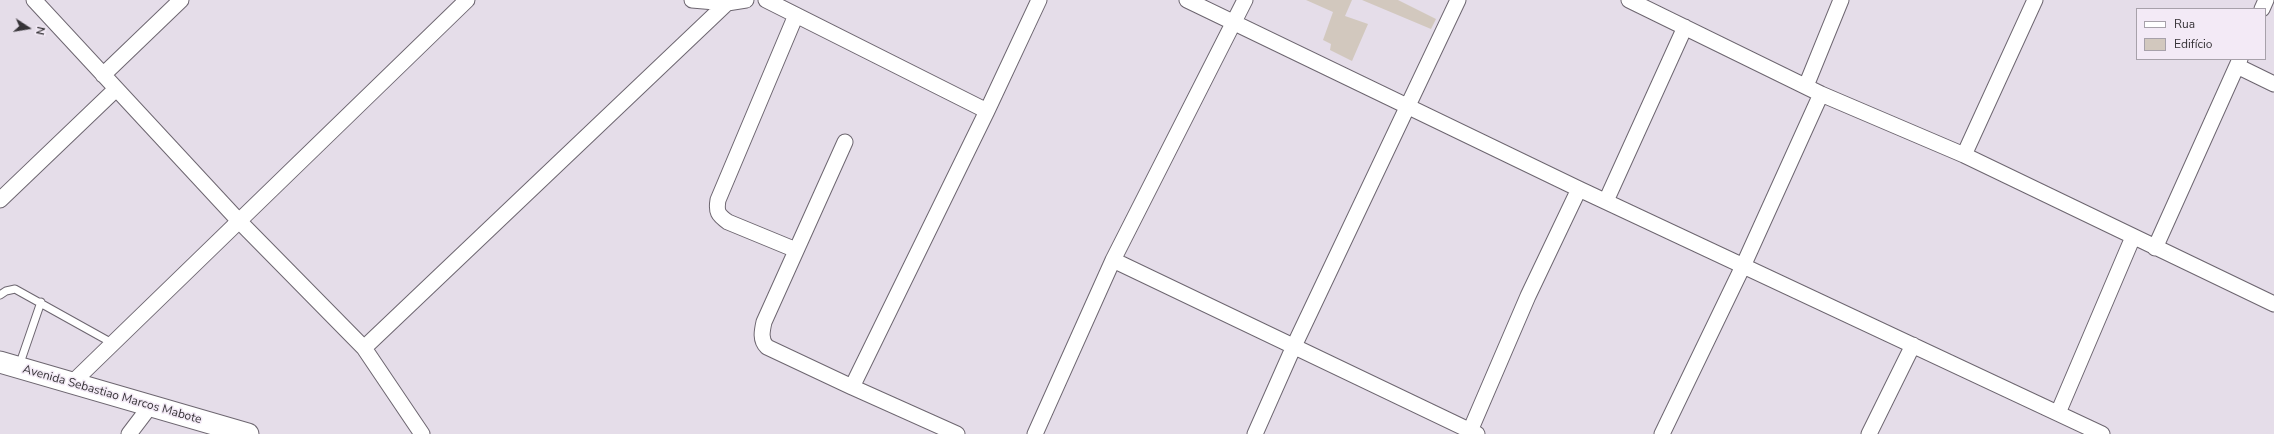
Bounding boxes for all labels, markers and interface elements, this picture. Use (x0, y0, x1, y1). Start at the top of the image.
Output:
north arrow (8, 8, 48, 48)
legend (2136, 8, 2266, 60)
text: Rua (2174, 16, 2195, 32)
text: N (32, 25, 48, 36)
text: Edifício (2174, 36, 2213, 52)
street label: Avenida Sebastiao Marcos Mabote (21, 363, 203, 427)

